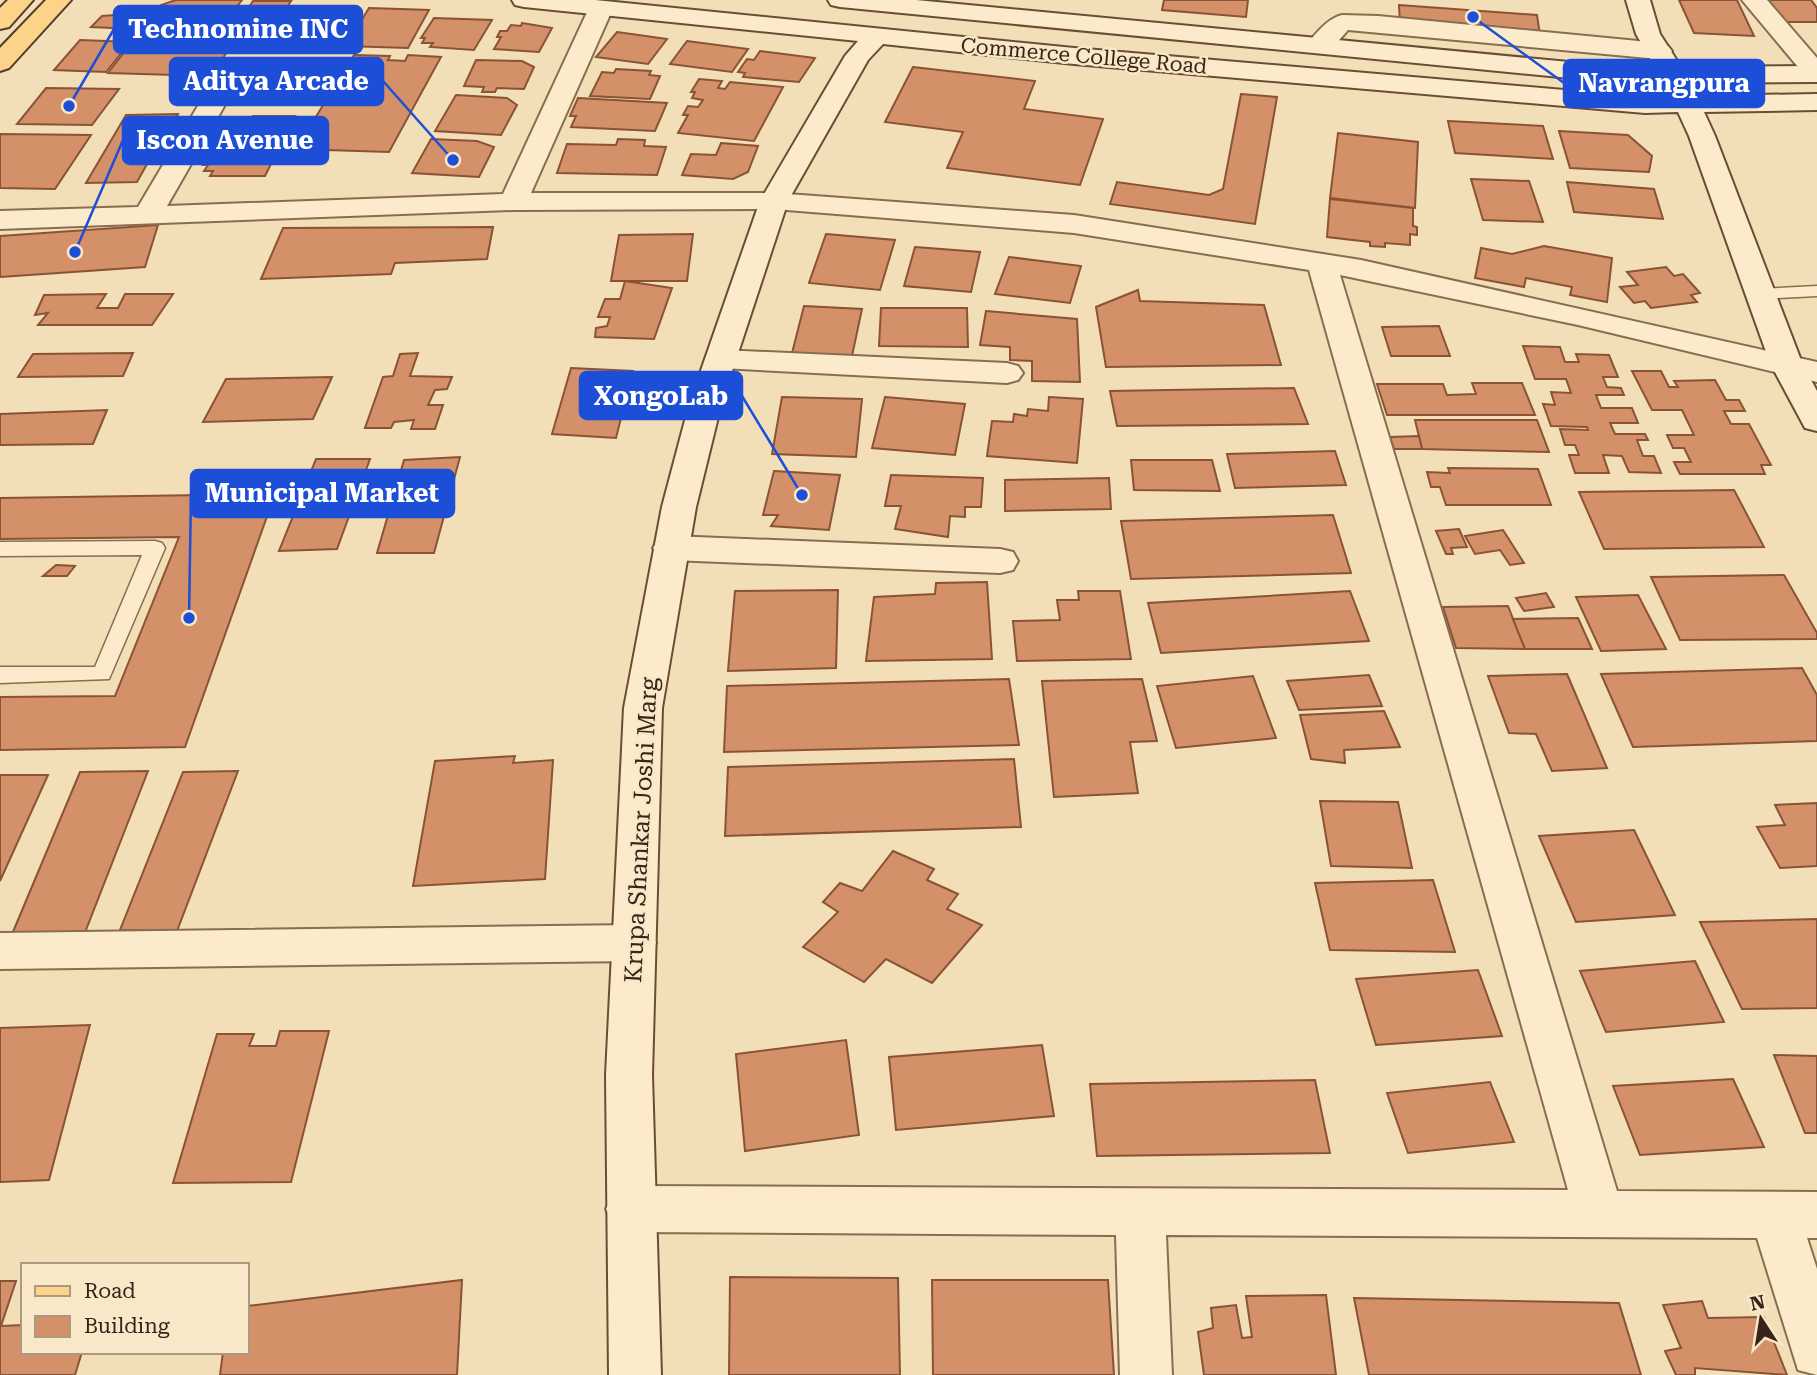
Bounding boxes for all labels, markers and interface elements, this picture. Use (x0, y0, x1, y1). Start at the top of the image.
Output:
callout: Technomine INC (114, 6, 362, 53)
text: Technomine INC (128, 14, 348, 44)
street label: Commerce College Road (960, 33, 1209, 79)
callout: Aditya Arcade (170, 58, 383, 105)
callout: Navrangpura (1564, 60, 1764, 107)
text: Aditya Arcade (183, 66, 369, 96)
text: Navrangpura (1578, 68, 1750, 98)
callout: Iscon Avenue (123, 117, 328, 164)
text: Iscon Avenue (136, 125, 314, 155)
callout: XongoLab (580, 372, 742, 419)
text: XongoLab (594, 381, 728, 411)
callout: Municipal Market (191, 470, 454, 517)
text: Municipal Market (205, 478, 440, 508)
street label: Krupa Shankar Joshi Marg (619, 676, 663, 984)
legend (21, 1263, 248, 1354)
text: Road (84, 1279, 136, 1303)
north arrow (1726, 1284, 1796, 1354)
text: N (1748, 1290, 1767, 1316)
text: Building (84, 1314, 170, 1338)

